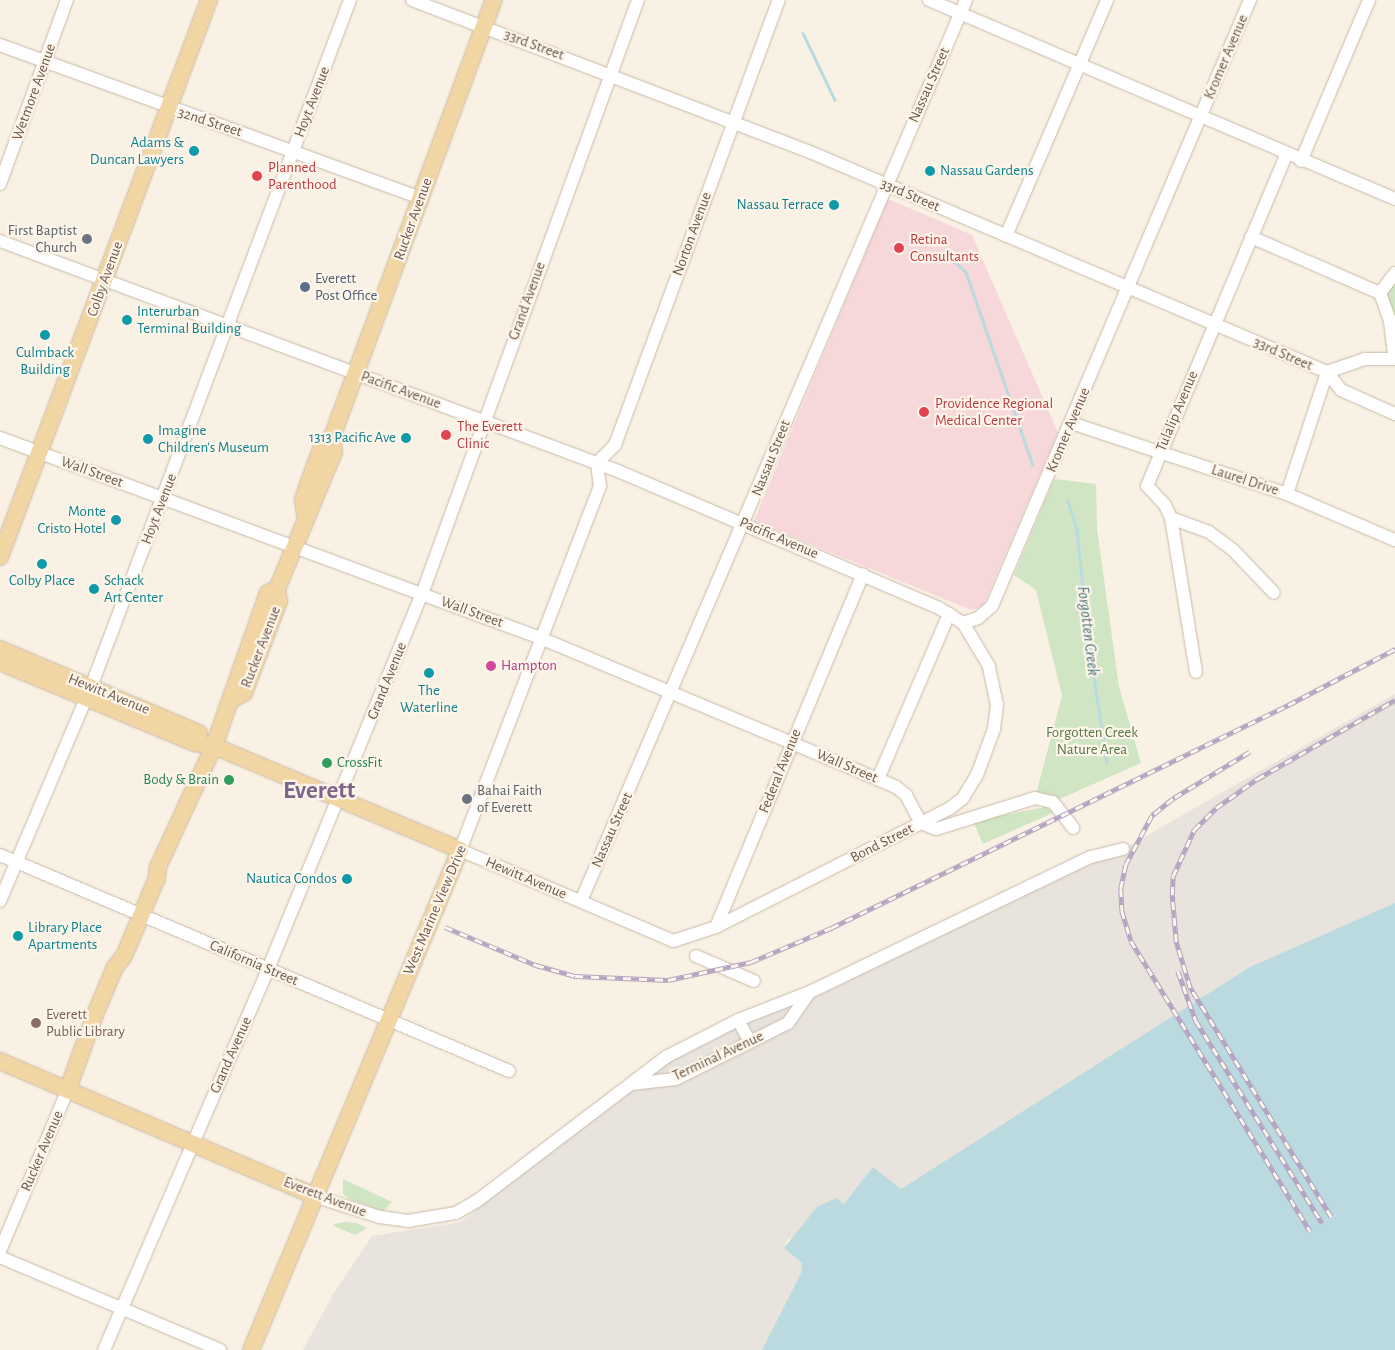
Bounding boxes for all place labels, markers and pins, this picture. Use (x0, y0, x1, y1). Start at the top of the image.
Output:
place label: Adams & Duncan Lawyers (90, 133, 184, 168)
marker: Adams & Duncan Lawyers (188, 145, 200, 157)
place label: Planned Parenthood (268, 158, 337, 193)
place label: Nassau Gardens (940, 162, 1033, 180)
marker: Nassau Gardens (924, 165, 936, 177)
marker: Planned Parenthood (250, 169, 264, 183)
place label: Nassau Terrace (737, 196, 824, 214)
marker: Nassau Terrace (828, 199, 840, 211)
place label: First Baptist Church (8, 221, 77, 256)
place label: Retina Consultants (910, 230, 979, 265)
marker: First Baptist Church (81, 233, 93, 245)
marker: Retina Consultants (892, 241, 906, 255)
place label: Everett Post Office (315, 269, 377, 304)
marker: Everett Post Office (299, 281, 311, 293)
place label: Interurban Terminal Building (137, 302, 241, 337)
marker: Interurban Terminal Building (121, 314, 133, 326)
marker: Culmback Building (39, 329, 51, 341)
place label: Culmback Building (16, 343, 74, 378)
place label: Providence Regional Medical Center (935, 394, 1053, 429)
marker: Providence Regional Medical Center (917, 405, 931, 419)
place label: The Everett Clinic (457, 417, 523, 452)
place label: Imagine Children's Museum (158, 421, 269, 456)
marker: The Everett Clinic (439, 428, 453, 442)
place label: 1313 Pacific Ave (309, 429, 396, 447)
marker: 1313 Pacific Ave (400, 432, 412, 444)
marker: Imagine Children's Museum (142, 433, 154, 445)
place label: Monte Cristo Hotel (38, 502, 106, 537)
marker: Monte Cristo Hotel (110, 514, 122, 526)
marker: Colby Place (36, 558, 48, 570)
place label: Schack Art Center (104, 571, 163, 606)
place label: Colby Place (9, 572, 75, 590)
marker: Schack Art Center (88, 583, 100, 595)
place label: Hampton (501, 657, 557, 675)
marker: Hampton (485, 660, 497, 672)
marker: The Waterline (423, 667, 435, 679)
place label: The Waterline (400, 681, 458, 716)
place label: CrossFit (337, 754, 382, 772)
marker: CrossFit (321, 757, 333, 769)
place label: Body & Brain (143, 771, 219, 789)
marker: Body & Brain (223, 774, 235, 786)
place label: Bahai Faith of Everett (477, 781, 542, 816)
marker: Bahai Faith of Everett (461, 793, 473, 805)
place label: Nautica Condos (246, 870, 337, 888)
marker: Nautica Condos (341, 873, 353, 885)
place label: Library Place Apartments (28, 918, 102, 953)
marker: Library Place Apartments (12, 930, 24, 942)
place label: Everett Public Library (46, 1005, 125, 1040)
marker: Everett Public Library (30, 1017, 42, 1029)

